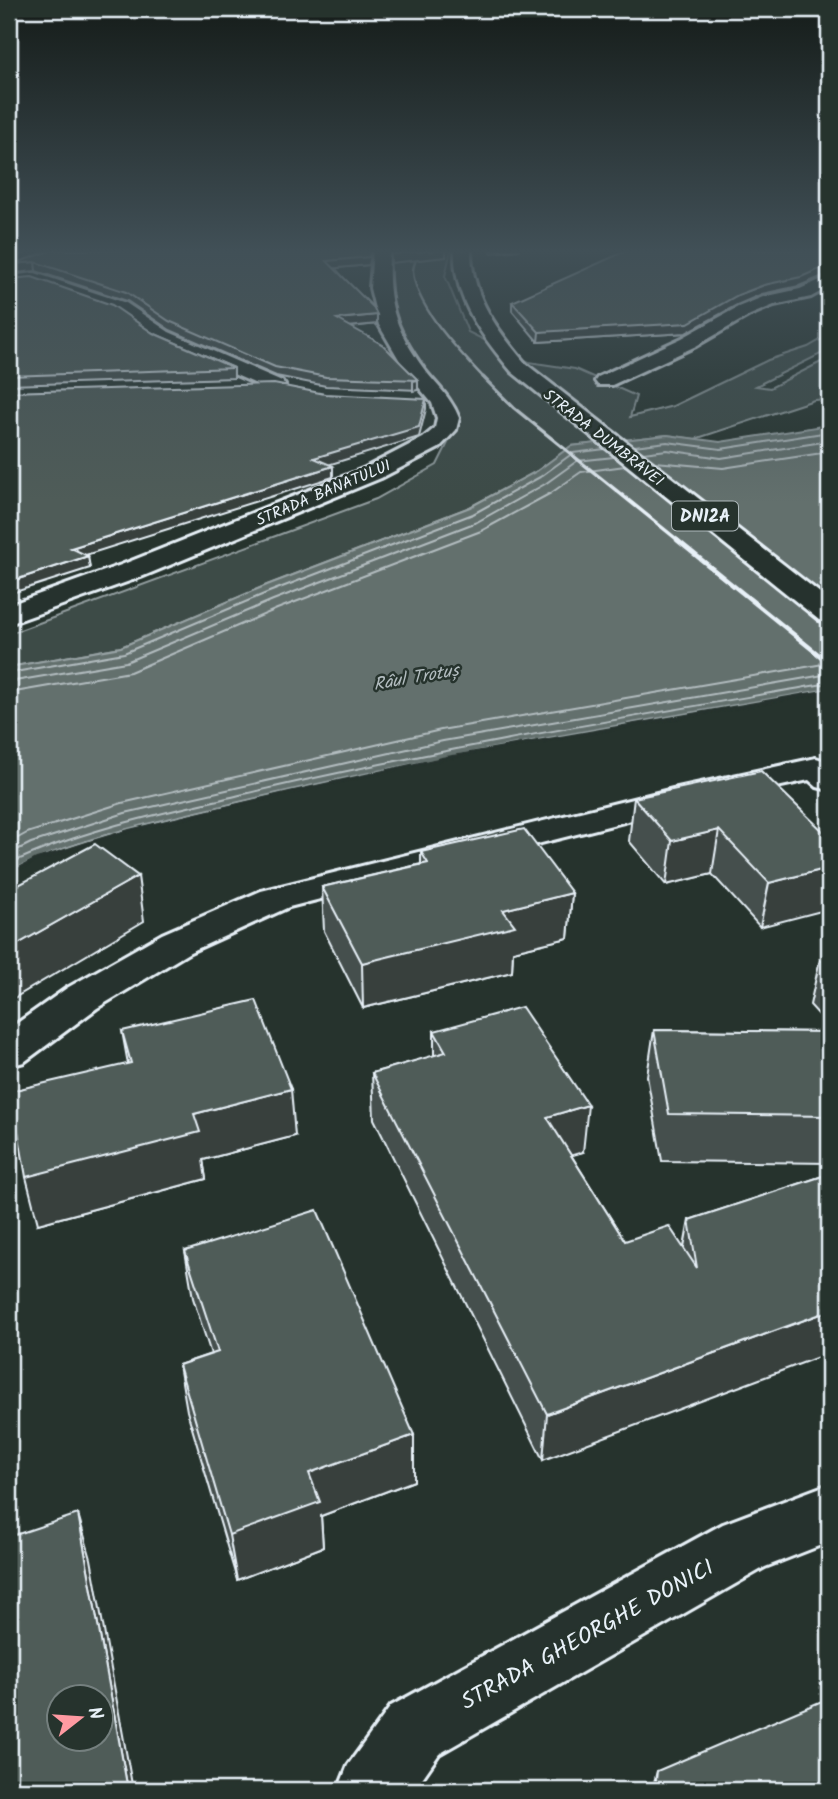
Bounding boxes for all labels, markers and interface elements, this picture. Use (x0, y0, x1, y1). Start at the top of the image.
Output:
street label: STRADA DUMBRAVEI (537, 383, 669, 493)
street label: STRADA BANATULUI (252, 454, 395, 533)
road number: DN12A (672, 502, 738, 530)
water label: Râul Trotuș (371, 656, 464, 700)
street label: STRADA GHEORGHE DONICI (455, 1551, 721, 1721)
north arrow (46, 1684, 116, 1754)
text: N (78, 1703, 110, 1724)

